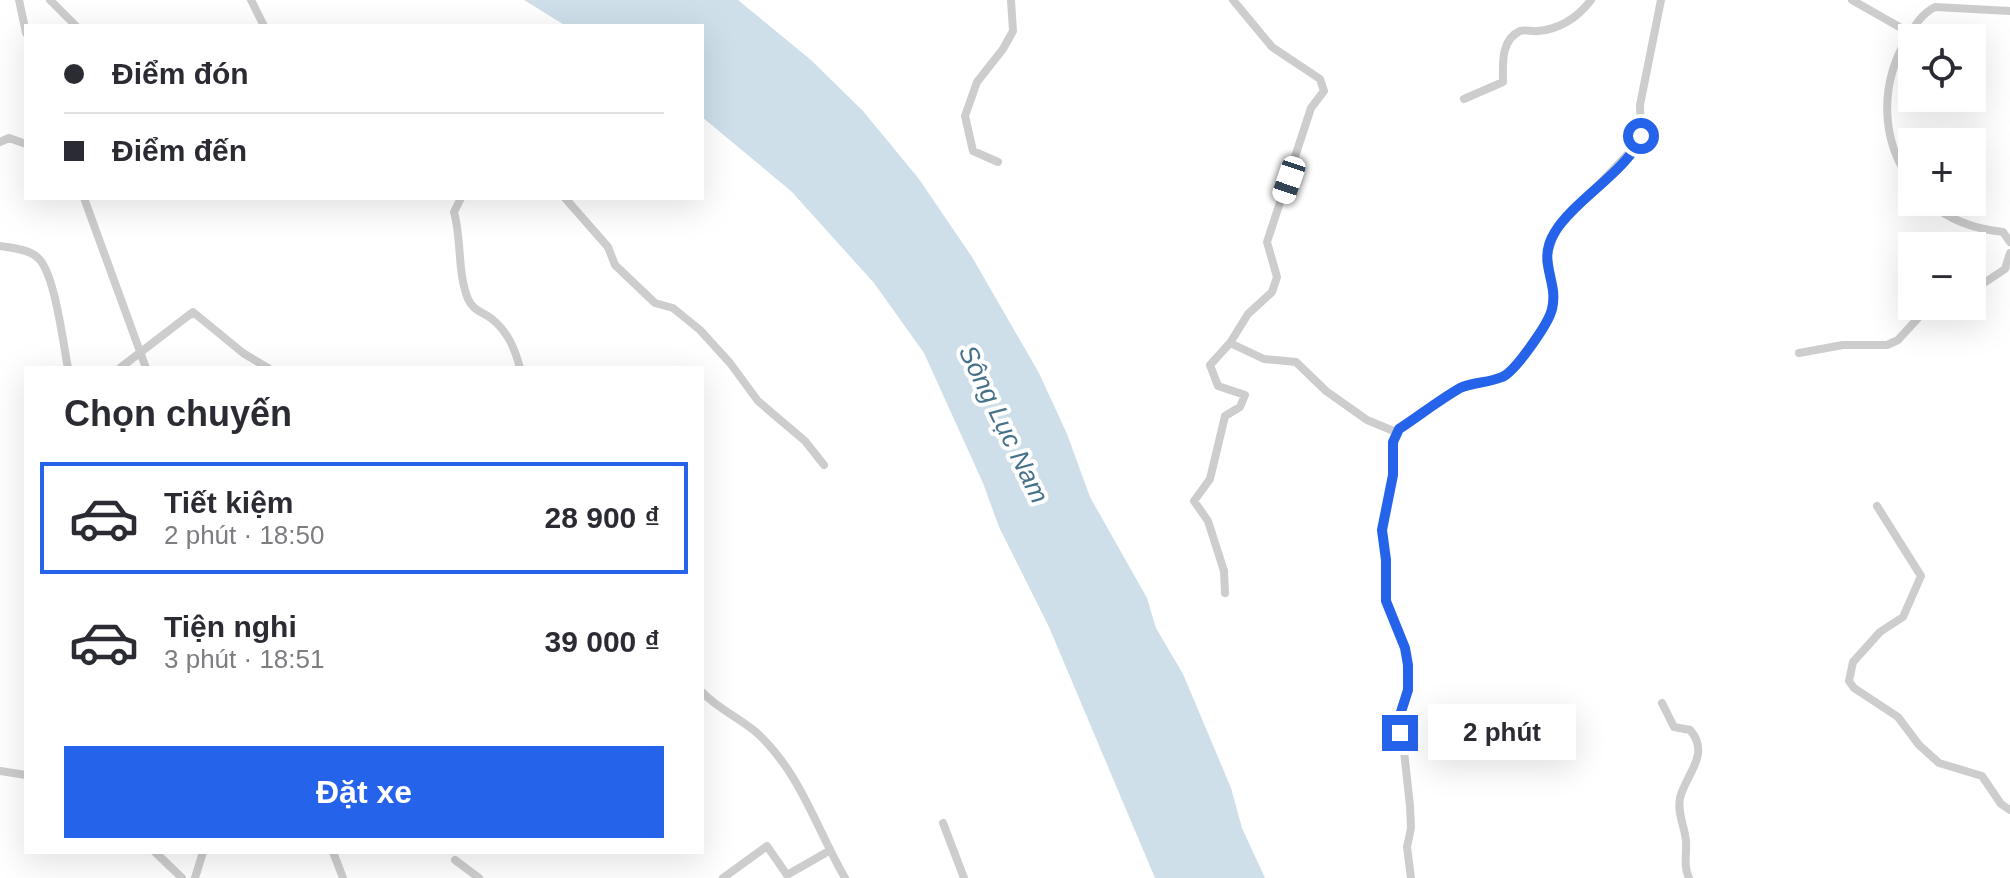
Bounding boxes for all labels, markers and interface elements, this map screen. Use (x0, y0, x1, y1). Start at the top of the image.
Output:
map controls (1898, 24, 1986, 320)
button: locate (1898, 24, 1986, 112)
text: Điểm đón (112, 57, 249, 90)
route start (1623, 118, 1659, 154)
button: + (1898, 128, 1986, 216)
text: Điểm đến (112, 134, 247, 167)
car (1270, 153, 1308, 207)
button: − (1898, 232, 1986, 320)
water label: Sông Lục Nam (953, 340, 1055, 508)
text: Chọn chuyến (64, 393, 292, 434)
icon: car (68, 482, 140, 554)
text: Tiết kiệm (164, 486, 294, 519)
text: 28 900 ₫ (545, 501, 660, 534)
text: 2 phút · 18:50 (164, 520, 324, 550)
icon: car (68, 606, 140, 678)
text: Tiện nghi (164, 610, 297, 643)
text: 39 000 ₫ (545, 625, 660, 658)
text: 3 phút · 18:51 (164, 644, 324, 674)
callout: 2 phút (1428, 705, 1576, 761)
route end (1382, 715, 1418, 751)
text: 2 phút (1463, 717, 1541, 747)
button: Đặt xe (64, 746, 664, 838)

